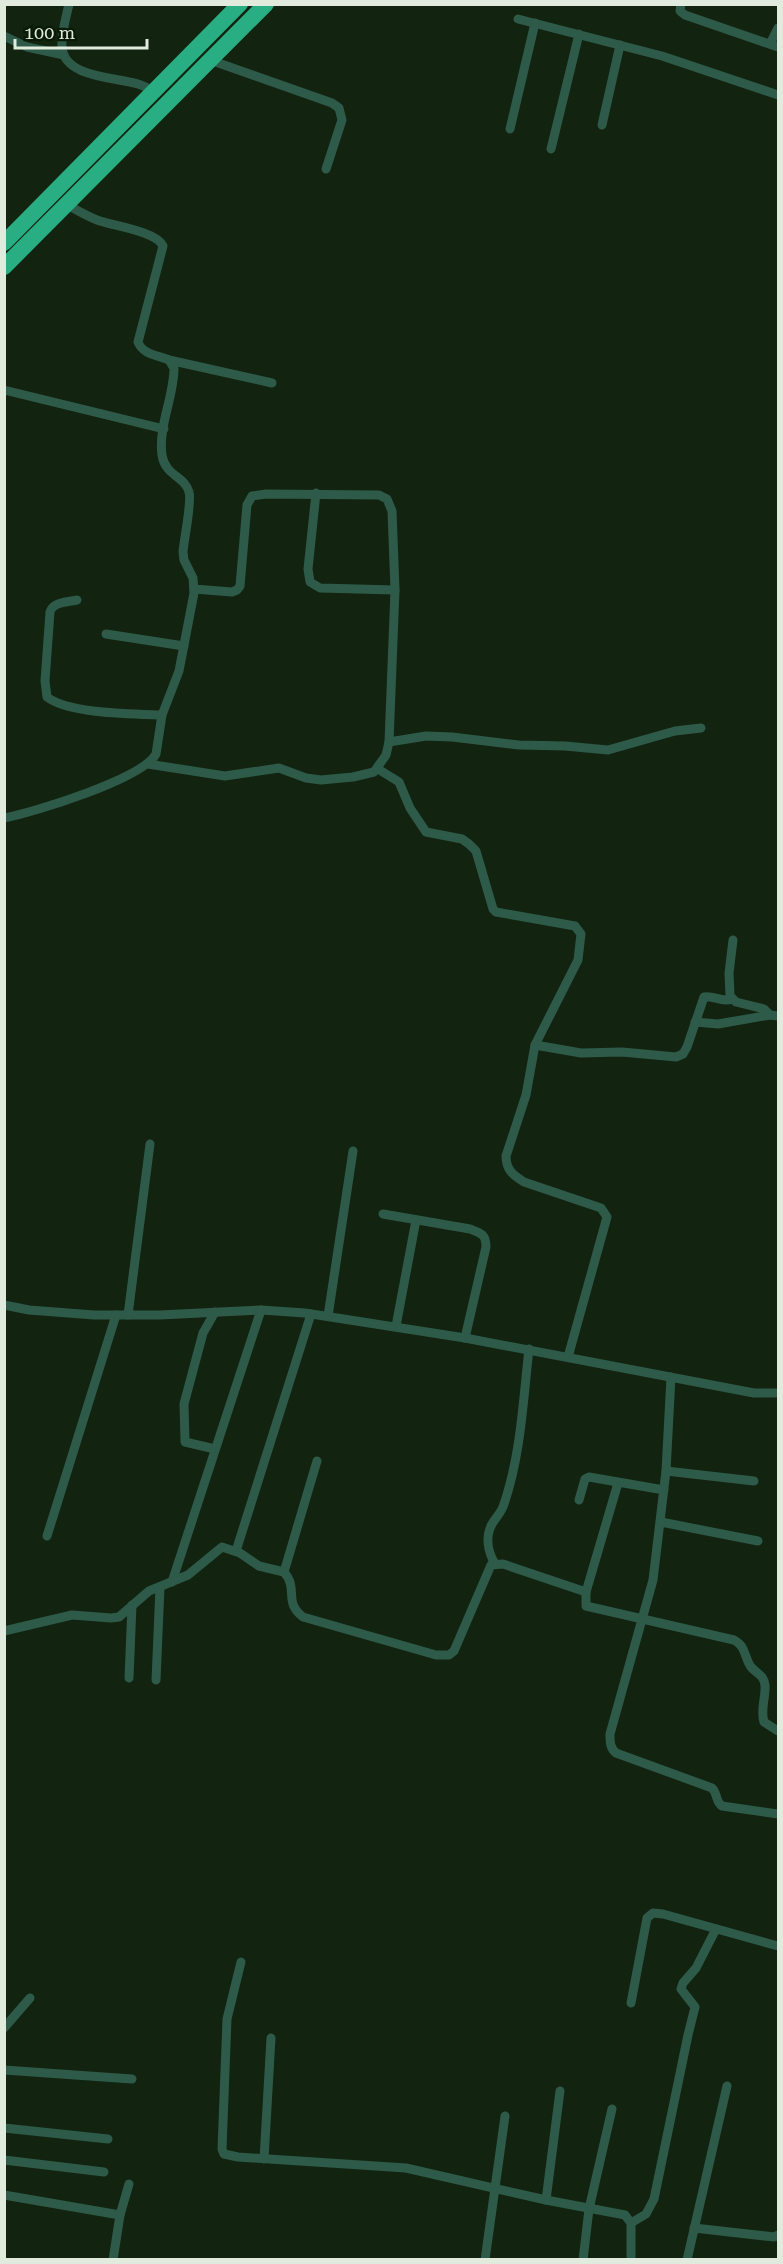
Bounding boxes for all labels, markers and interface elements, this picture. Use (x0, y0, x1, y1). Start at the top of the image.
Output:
scale bar (15, 12, 147, 50)
text: 100 m (24, 22, 75, 43)

